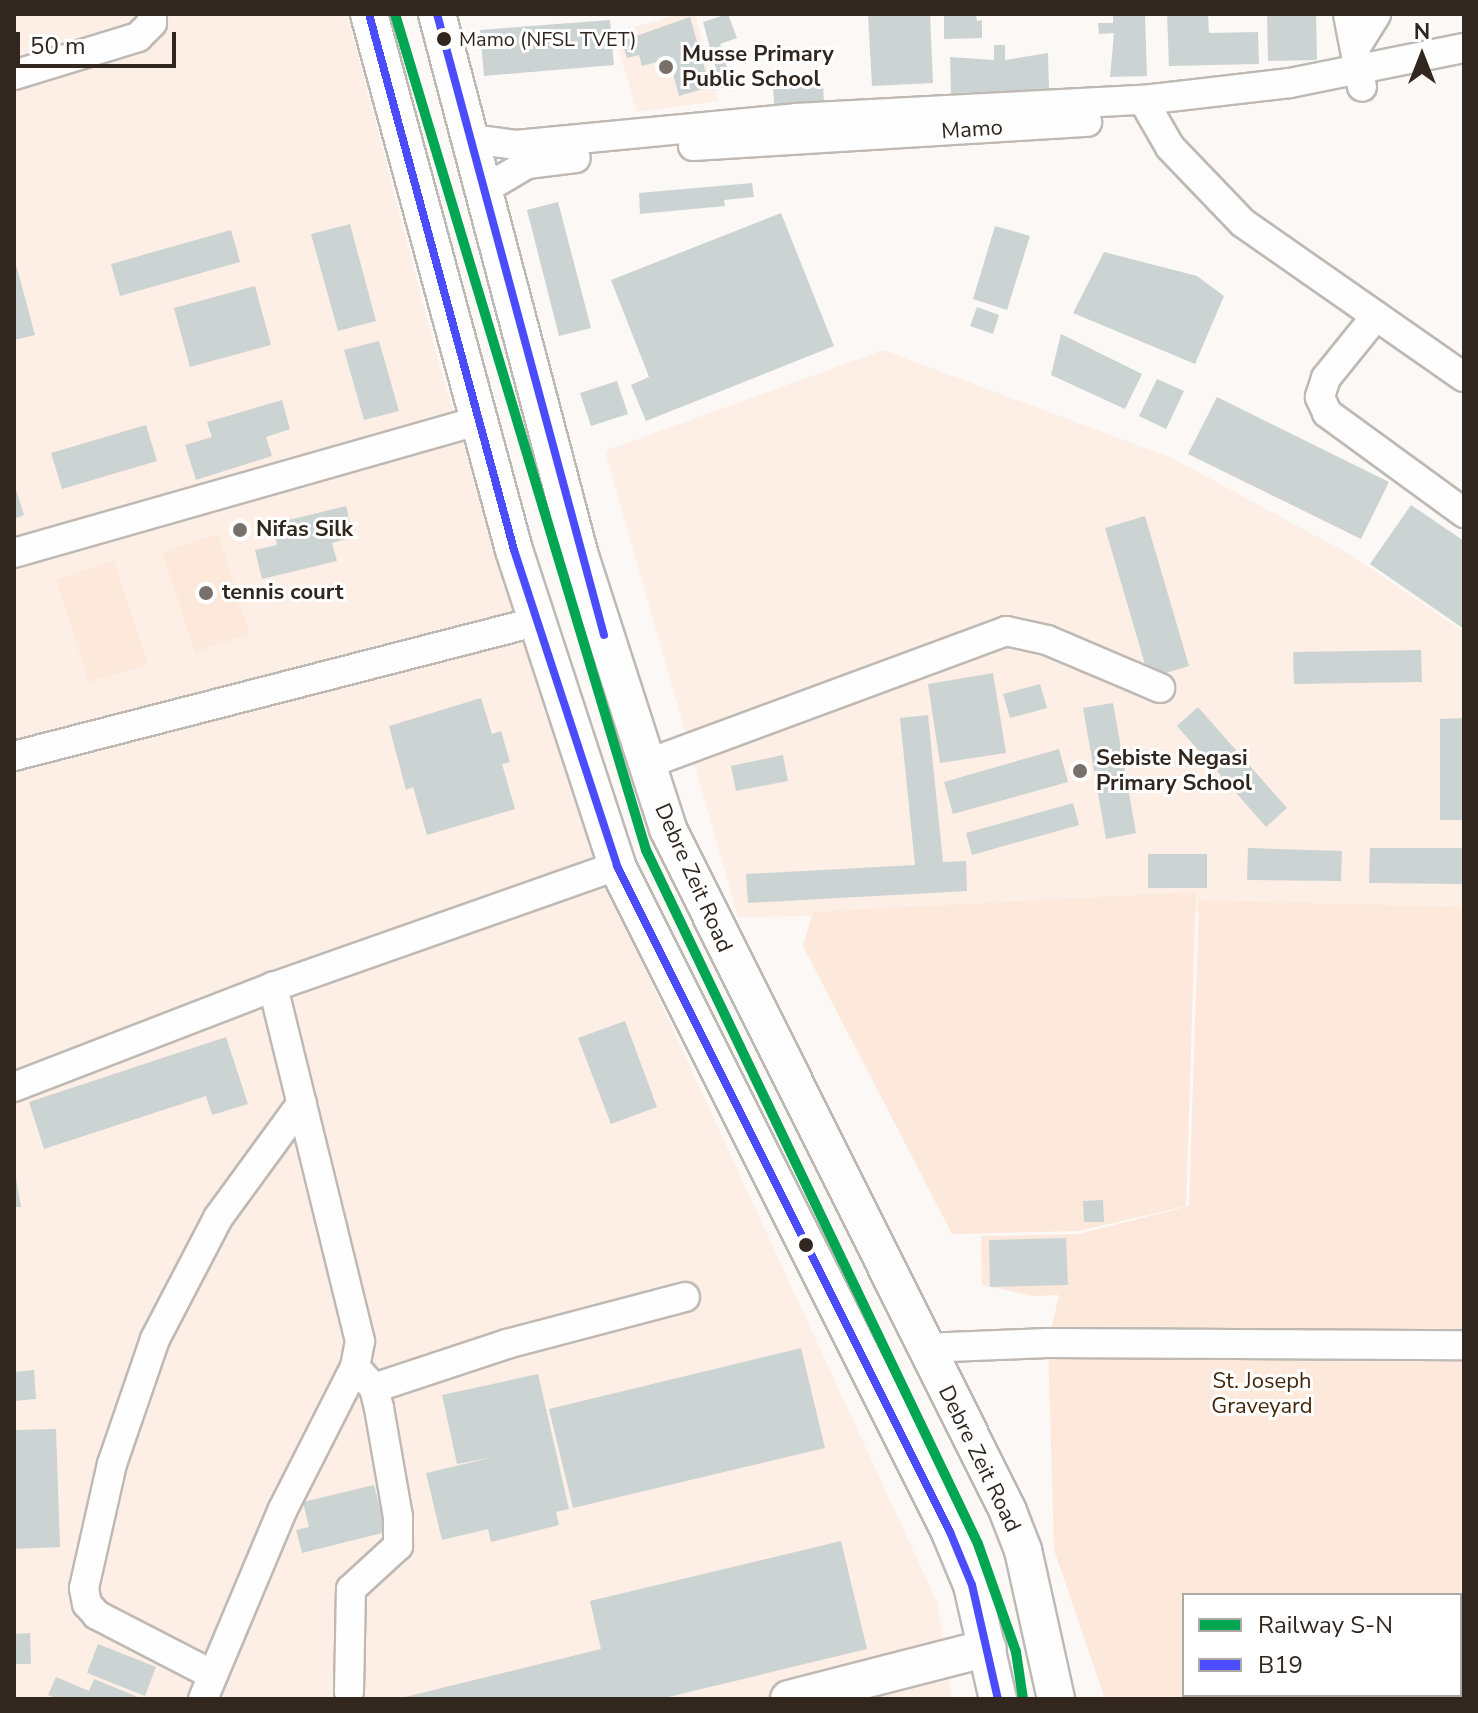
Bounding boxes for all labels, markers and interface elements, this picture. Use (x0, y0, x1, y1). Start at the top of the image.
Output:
scale bar (20, 16, 180, 66)
north arrow (1382, 16, 1462, 96)
text: N (1414, 17, 1430, 47)
place label: Mamo (NFSL TVET) (459, 27, 637, 51)
text: 50 m (30, 30, 86, 62)
marker: Mamo (NFSL TVET) (436, 31, 452, 47)
place label: Musse Primary Public School (682, 41, 834, 92)
marker: Musse Primary Public School (657, 58, 675, 76)
street label: Mamo (940, 115, 1004, 145)
place label: Nifas Silk (256, 517, 353, 543)
marker: Nifas Silk (231, 521, 249, 539)
place label: tennis court (222, 580, 344, 606)
marker: tennis court (197, 584, 215, 602)
place label: Sebiste Negasi Primary School (1096, 745, 1252, 796)
marker: Sebiste Negasi Primary School (1071, 762, 1089, 780)
street label: Debre Zeit Road (648, 800, 738, 956)
unlabelled marker (798, 1237, 814, 1253)
park label: St. Joseph Graveyard (1211, 1368, 1313, 1420)
street label: Debre Zeit Road (932, 1381, 1026, 1537)
legend (1182, 1593, 1462, 1697)
text: Railway S-N (1258, 1609, 1393, 1641)
text: B19 (1258, 1649, 1303, 1681)

